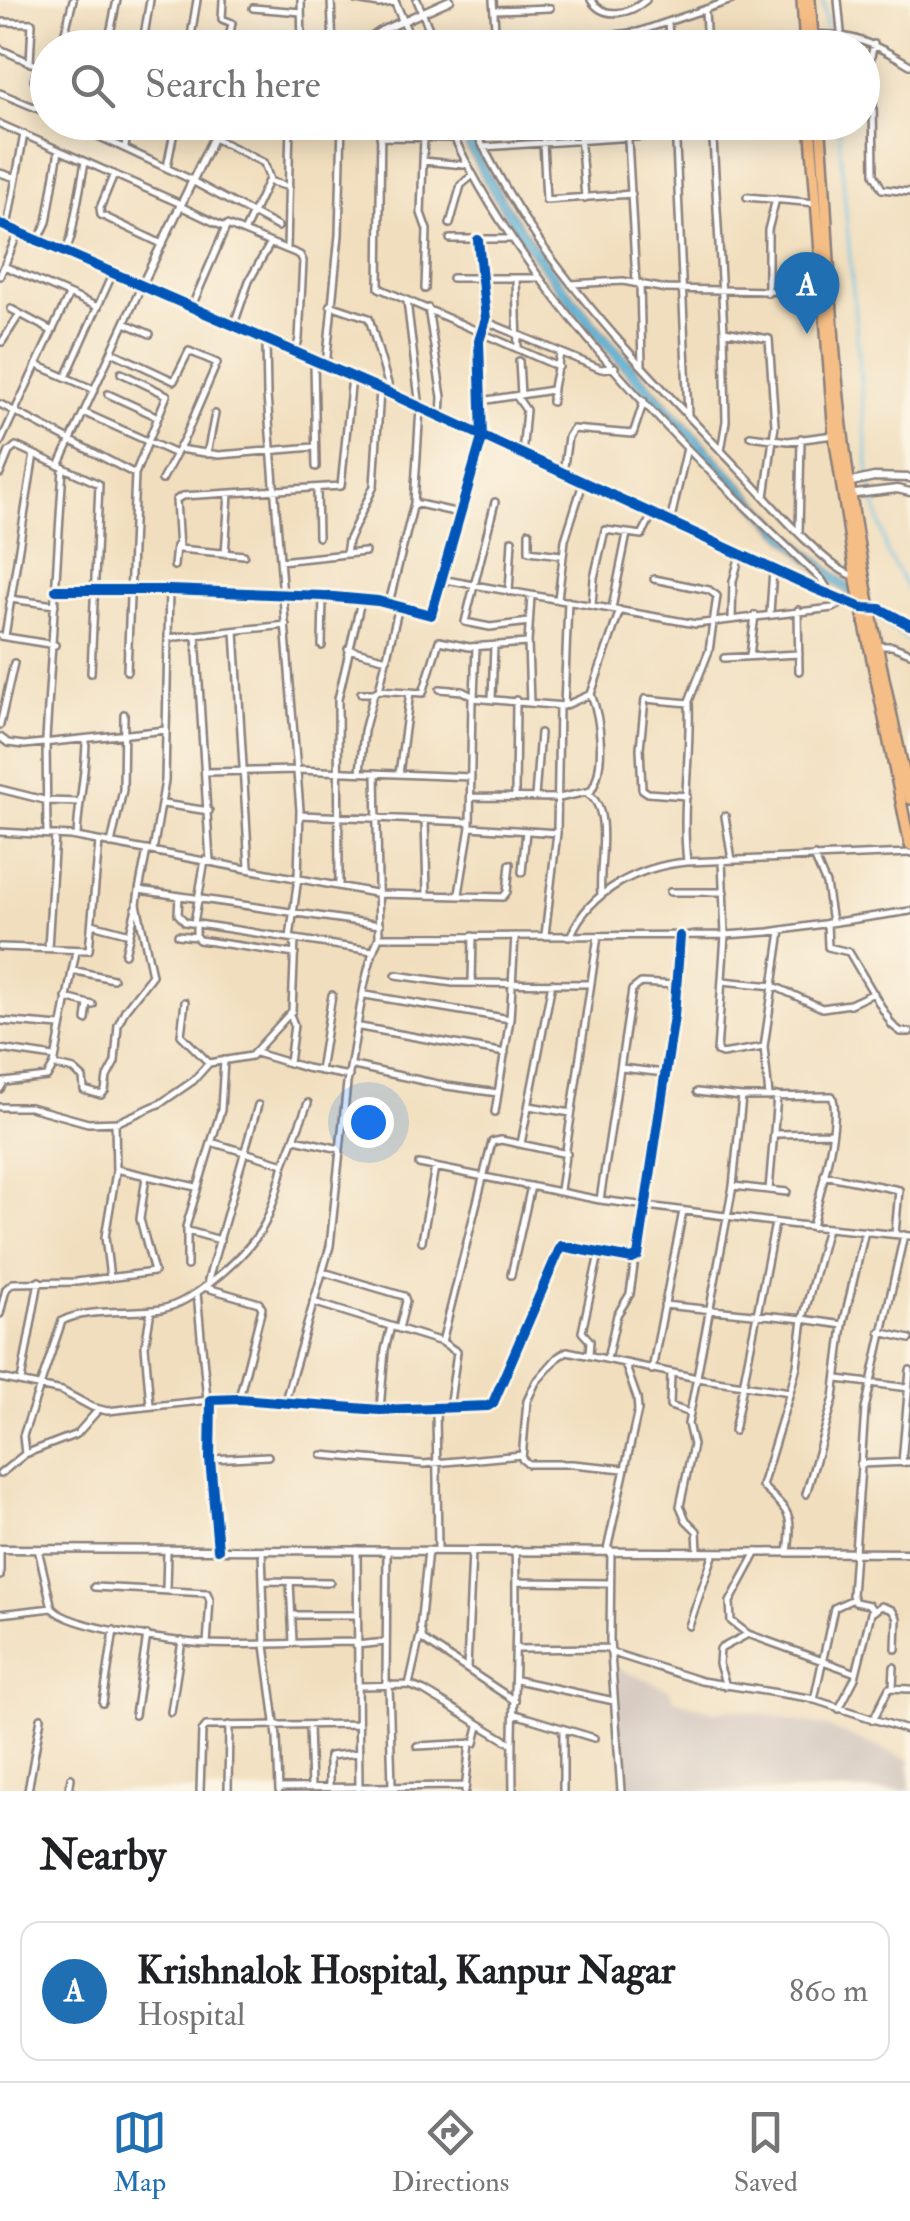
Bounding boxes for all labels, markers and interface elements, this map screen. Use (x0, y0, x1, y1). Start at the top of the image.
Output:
search box (30, 30, 880, 140)
icon: search (65, 58, 120, 113)
text: Search here (145, 61, 321, 109)
pin: A (774, 252, 840, 334)
your location (343, 1097, 394, 1148)
text: Nearby (40, 1830, 166, 1882)
text: Krishnalok Hospital, Kanpur Nagar (137, 1947, 675, 1995)
text: A (64, 1971, 85, 2011)
text: 860 m (789, 1971, 868, 2011)
text: Hospital (137, 1995, 245, 2035)
tab: Map (112, 2105, 167, 2200)
tab: Directions (392, 2105, 509, 2200)
tab: Saved (734, 2105, 798, 2200)

